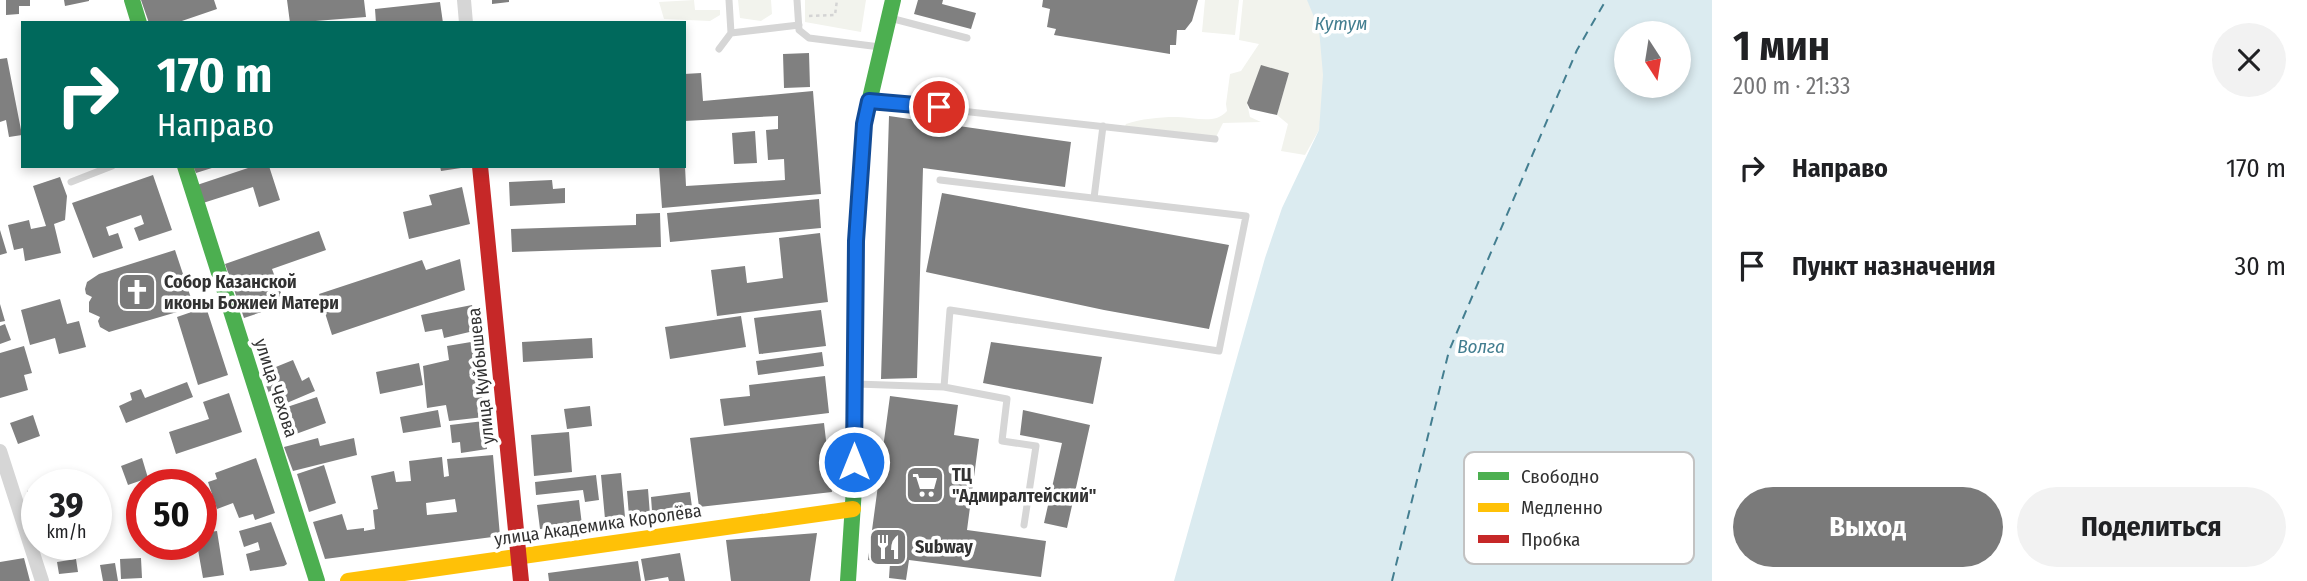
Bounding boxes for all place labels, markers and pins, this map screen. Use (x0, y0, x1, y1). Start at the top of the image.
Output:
pin (909, 77, 969, 137)
church icon: Собор Казанской иконы Божией Матери (116, 271, 158, 313)
place label: Собор Казанской иконы Божией Матери (164, 271, 339, 314)
supermarket icon: ТЦ "Адмиралтейский" (904, 464, 946, 506)
place label: ТЦ "Адмиралтейский" (952, 464, 1097, 507)
restaurant icon: Subway (867, 526, 909, 568)
place label: Subway (915, 536, 973, 558)

